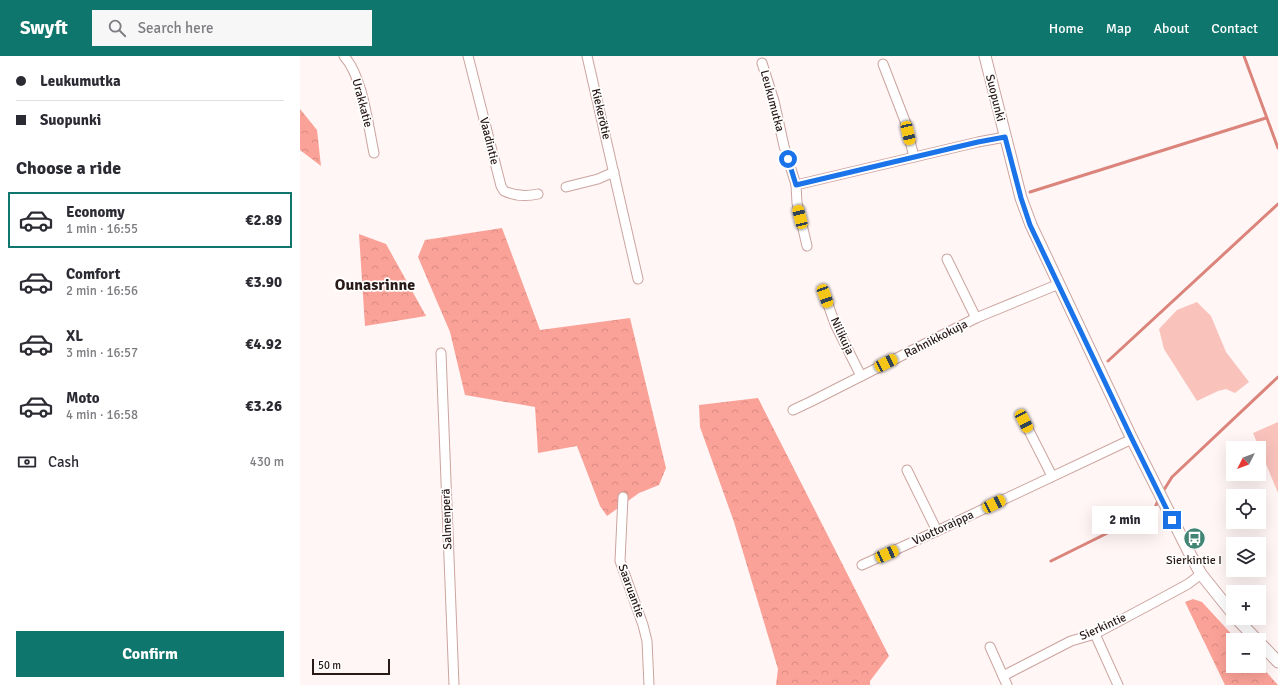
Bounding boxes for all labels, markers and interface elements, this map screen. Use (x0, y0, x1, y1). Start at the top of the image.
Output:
search box (92, 10, 372, 46)
text: Swyft (20, 16, 68, 40)
icon: search (106, 17, 128, 39)
text: Search here (138, 19, 213, 37)
text: Home (1049, 20, 1084, 37)
text: Map (1106, 20, 1131, 37)
text: About (1153, 20, 1189, 37)
text: Contact (1211, 20, 1258, 37)
street label: Leukumutka (757, 68, 787, 134)
text: Leukumutka (40, 72, 121, 90)
street label: Suopunki (982, 73, 1008, 123)
street label: Urakkatie (348, 77, 376, 129)
street label: Kiekerötie (588, 87, 614, 141)
text: Suopunki (40, 111, 101, 129)
street label: Vaadintie (476, 116, 502, 166)
car (899, 120, 917, 146)
route start (779, 150, 797, 168)
text: Choose a ride (16, 157, 121, 179)
icon: car (18, 202, 54, 238)
text: Economy (66, 203, 125, 221)
car (791, 204, 809, 230)
text: €2.89 (245, 211, 282, 229)
text: 1 min · 16:55 (66, 221, 138, 237)
icon: car (18, 264, 54, 300)
text: Comfort (66, 265, 120, 283)
text: €3.90 (245, 273, 282, 291)
district label: Ounasrinne (335, 275, 415, 295)
text: 2 min · 16:56 (66, 283, 138, 299)
car (815, 283, 835, 309)
street label: Nilikuja (827, 315, 857, 357)
street label: Rahnikkokuja (902, 317, 970, 361)
icon: car (18, 326, 54, 362)
text: XL (66, 327, 83, 345)
text: €4.92 (245, 335, 282, 353)
text: 3 min · 16:57 (66, 345, 138, 361)
car (873, 352, 899, 374)
icon: car (18, 388, 54, 424)
text: Moto (66, 389, 100, 407)
text: €3.26 (245, 397, 282, 415)
text: 4 min · 16:58 (66, 407, 138, 423)
car (1013, 408, 1035, 434)
north arrow (1226, 441, 1266, 481)
map controls (1226, 441, 1266, 673)
icon: cash (16, 451, 38, 473)
text: Cash (48, 453, 79, 471)
text: 430 m (250, 454, 284, 470)
street label: Salmenperä (438, 488, 456, 550)
button: locate (1226, 489, 1266, 529)
car (981, 493, 1007, 515)
callout: 2 min (1092, 506, 1158, 534)
street label: Vuottoraippa (910, 507, 976, 549)
route end (1163, 511, 1181, 529)
text: 2 min (1109, 512, 1141, 528)
bus stop icon: Sierkintie I (1181, 526, 1207, 552)
button: layers (1226, 537, 1266, 577)
car (874, 544, 900, 564)
place label: Sierkintie I (1166, 553, 1222, 568)
street label: Saaruantie (614, 562, 648, 620)
button: + (1226, 585, 1266, 625)
street label: Sierkintie (1077, 610, 1129, 644)
button: Confirm (16, 631, 284, 677)
button: − (1226, 633, 1266, 673)
scale bar (312, 657, 390, 676)
text: 50 m (318, 659, 341, 672)

